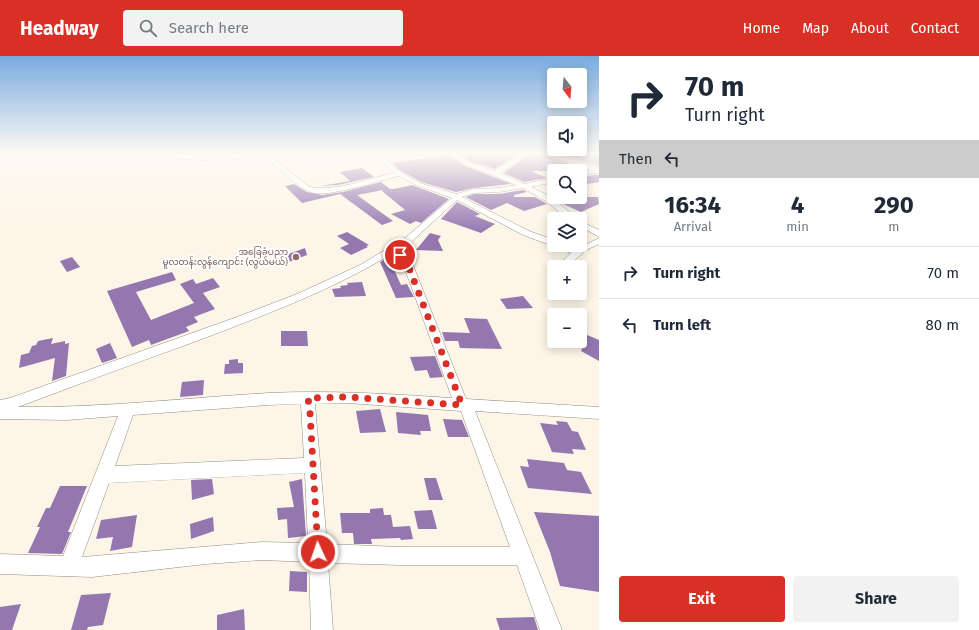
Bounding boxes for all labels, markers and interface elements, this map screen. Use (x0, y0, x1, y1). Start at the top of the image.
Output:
search box (123, 10, 403, 46)
text: Headway (20, 17, 99, 40)
icon: search (137, 17, 159, 39)
text: Search here (169, 19, 249, 37)
text: Home (743, 20, 780, 37)
text: Map (802, 20, 829, 37)
text: About (851, 20, 889, 37)
text: Contact (911, 20, 959, 37)
north arrow (547, 68, 587, 108)
map controls (547, 68, 587, 348)
text: 70 m (685, 70, 744, 103)
icon: right (619, 72, 671, 124)
text: Turn right (685, 104, 765, 126)
button: sound (547, 116, 587, 156)
icon: left (661, 148, 683, 170)
text: Then (619, 150, 653, 168)
button: search (547, 164, 587, 204)
text: 16:34 (664, 191, 721, 219)
text: 4 (791, 191, 804, 219)
text: 290 (874, 191, 914, 219)
button: layers (547, 212, 587, 252)
text: Arrival (674, 219, 712, 234)
text: min (786, 219, 809, 234)
text: m (888, 219, 899, 234)
pin (383, 238, 417, 272)
icon: arrive (389, 244, 411, 266)
place label: အခြေခံပညာ မူလတန်းလွန်ကျောင်း (လွယ်မယ်) (162, 246, 288, 270)
marker: အခြေခံပညာ မူလတန်းလွန်ကျောင်း (လွယ်မယ်) (291, 252, 301, 262)
button: + (547, 260, 587, 300)
icon: right (619, 262, 641, 284)
text: Turn right (653, 264, 720, 282)
text: 70 m (927, 264, 959, 282)
button: − (547, 308, 587, 348)
icon: left (619, 314, 641, 336)
text: Turn left (653, 316, 711, 334)
text: 80 m (926, 316, 959, 334)
position arrow (297, 531, 339, 573)
button: Exit (619, 576, 785, 622)
button: Share (793, 576, 959, 622)

